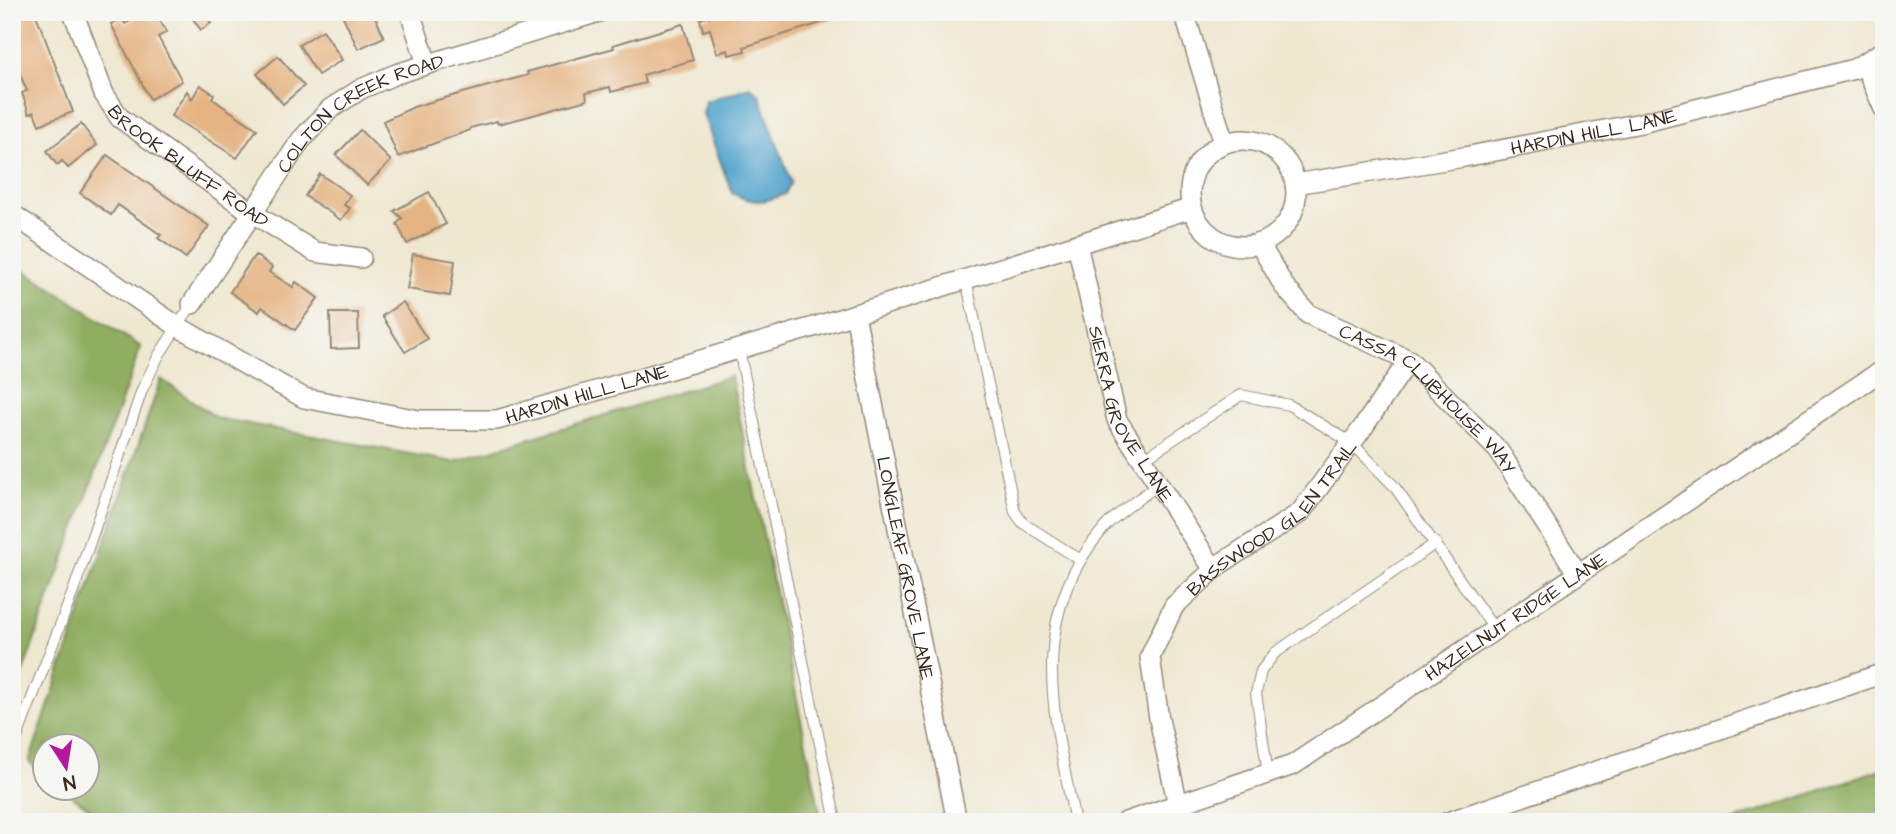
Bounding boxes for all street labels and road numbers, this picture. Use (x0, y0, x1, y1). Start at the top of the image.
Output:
street label: COLTON CREEK ROAD (271, 48, 447, 179)
street label: BROOK BLUFF ROAD (100, 100, 274, 235)
street label: HARDIN HILL LANE (1508, 103, 1680, 163)
street label: CASSA CLUBHOUSE WAY (1335, 318, 1522, 479)
street label: SIERRA GROVE LANE (1081, 323, 1179, 508)
street label: HARDIN HILL LANE (502, 358, 672, 432)
street label: BASSWOOD GLEN TRAIL (1181, 435, 1364, 603)
street label: LONGLEAF GROVE LANE (869, 454, 940, 682)
street label: HAZELNUT RIDGE LANE (1420, 546, 1613, 688)

